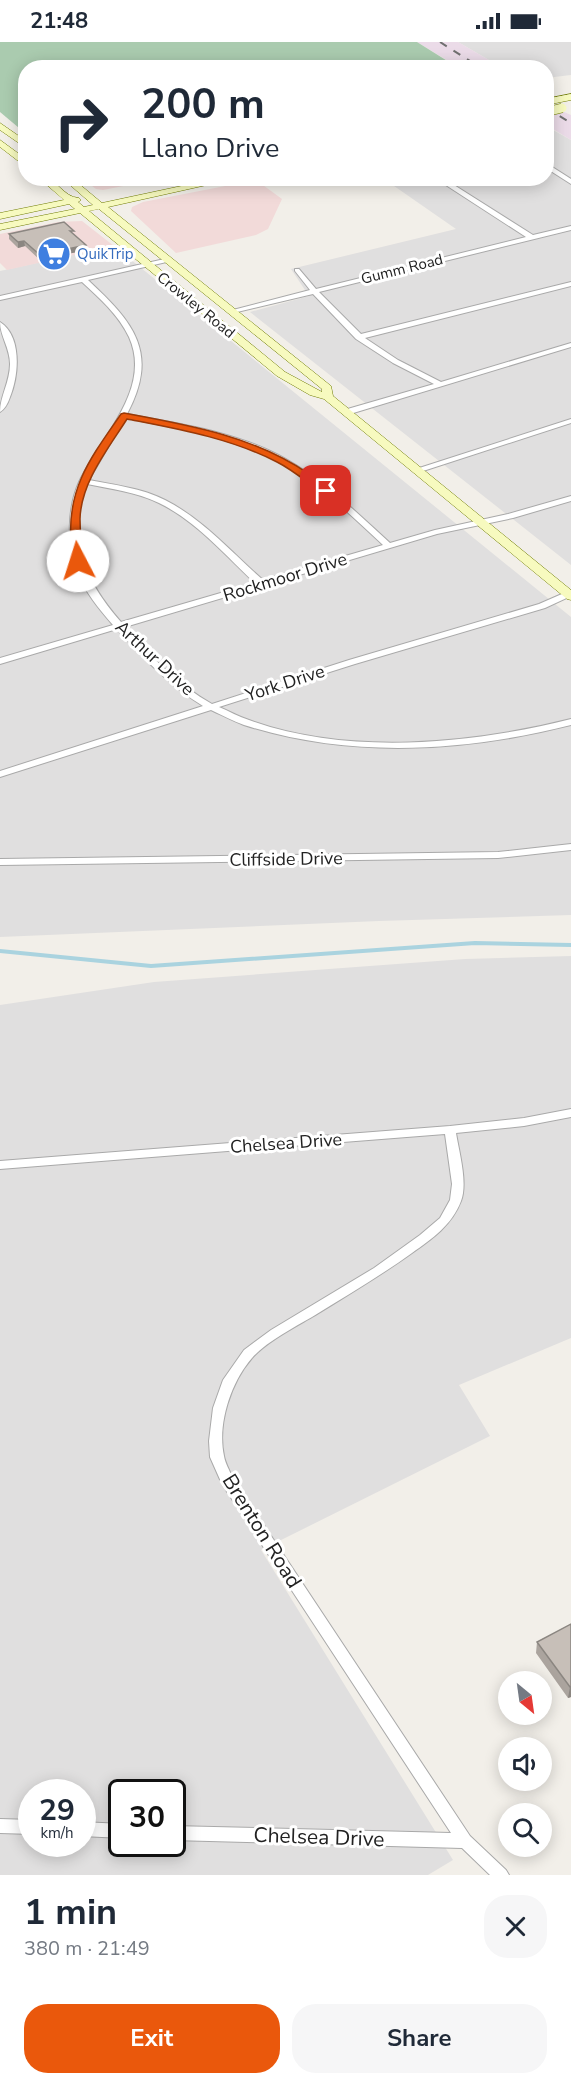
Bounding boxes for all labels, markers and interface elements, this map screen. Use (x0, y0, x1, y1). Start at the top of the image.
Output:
text: 21:48 (30, 6, 88, 36)
text: 200 m (141, 76, 265, 133)
icon: right (42, 84, 120, 162)
text: Llano Drive (141, 130, 279, 167)
supermarket icon: QuikTrip (36, 236, 72, 272)
place label: QuikTrip (77, 244, 134, 264)
street label: Gumm Road (359, 249, 445, 289)
street label: Crowley Road (153, 267, 239, 343)
pin (300, 465, 351, 516)
icon: arrive (309, 474, 342, 507)
position arrow (46, 529, 110, 593)
street label: Rockmoor Drive (220, 547, 350, 607)
street label: Arthur Drive (110, 615, 200, 701)
street label: York Drive (241, 659, 328, 707)
street label: Cliffside Drive (229, 846, 343, 872)
street label: Chelsea Drive (229, 1127, 343, 1159)
street label: Brenton Road (216, 1469, 308, 1593)
north arrow (498, 1671, 552, 1725)
map controls (498, 1671, 552, 1857)
button: sound (498, 1737, 552, 1791)
speed limit sign: 30 (108, 1779, 186, 1857)
text: 29 (39, 1790, 75, 1831)
button: search (498, 1803, 552, 1857)
street label: Chelsea Drive (253, 1821, 385, 1853)
text: km/h (40, 1823, 74, 1843)
text: 1 min (24, 1888, 117, 1937)
button: close (484, 1895, 547, 1958)
text: 380 m · 21:49 (24, 1935, 150, 1962)
button: Exit (24, 2004, 280, 2073)
button: Share (292, 2004, 547, 2073)

